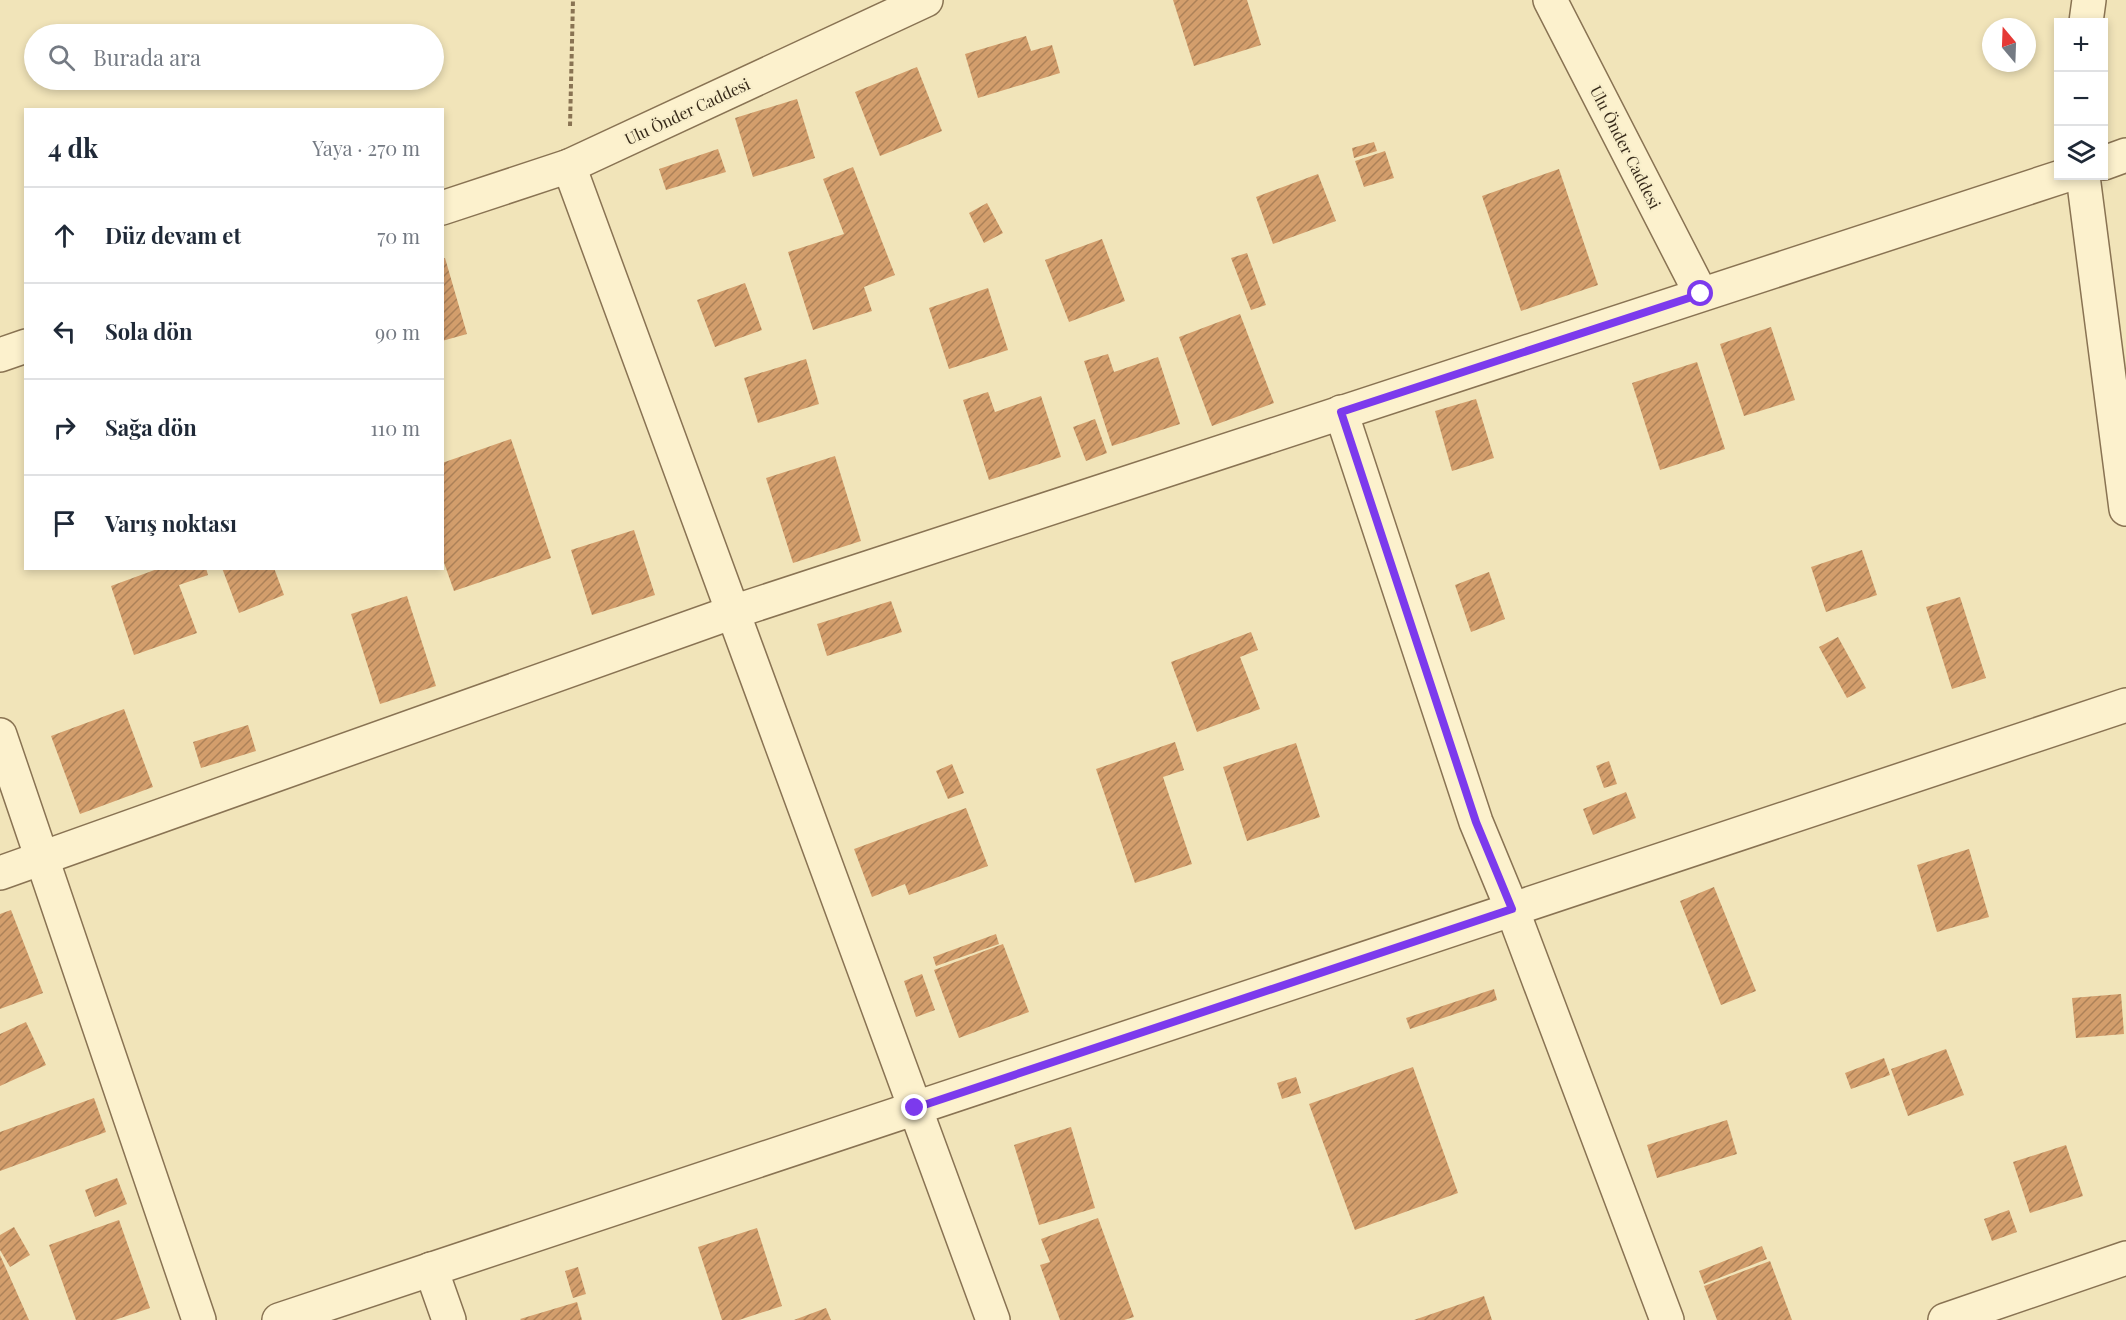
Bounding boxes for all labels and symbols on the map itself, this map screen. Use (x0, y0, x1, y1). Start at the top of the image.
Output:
north arrow (1982, 18, 2036, 72)
street label: Ulu Önder Caddesi (621, 73, 753, 149)
street label: Ulu Önder Caddesi (1586, 82, 1666, 212)
route start (1687, 280, 1713, 306)
route end (901, 1094, 927, 1120)

